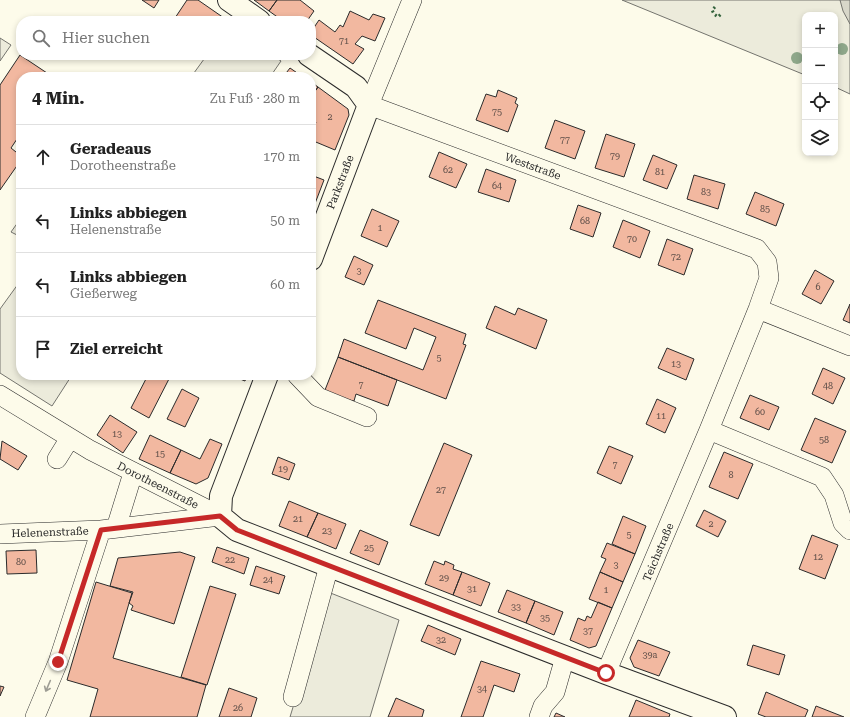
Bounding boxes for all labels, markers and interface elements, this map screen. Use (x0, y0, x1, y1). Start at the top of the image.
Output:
map controls (802, 12, 838, 156)
button: + (802, 12, 838, 48)
search box (16, 16, 316, 60)
icon: search (30, 27, 52, 49)
text: Hier suchen (62, 29, 150, 47)
house number: 71 (339, 36, 349, 46)
button: − (802, 48, 838, 84)
button: locate (802, 84, 838, 120)
text: 4 Min. (32, 88, 85, 108)
text: Zu Fuß · 280 m (210, 91, 300, 106)
house number: 75 (492, 107, 502, 117)
house number: 2 (327, 112, 333, 122)
button: layers (802, 120, 838, 156)
house number: 77 (560, 135, 570, 145)
text: Geradeaus (70, 140, 151, 158)
icon: ahead (32, 146, 54, 168)
text: 170 m (263, 149, 300, 164)
street label: Weststraße (503, 150, 563, 183)
house number: 79 (610, 151, 620, 161)
street label: Parkstraße (324, 153, 357, 211)
text: Dorotheenstraße (70, 158, 176, 173)
house number: 62 (443, 165, 453, 175)
house number: 81 (655, 167, 665, 177)
house number: 64 (492, 181, 502, 191)
house number: 83 (701, 187, 711, 197)
text: Links abbiegen (70, 204, 187, 222)
house number: 85 (760, 204, 770, 214)
icon: left (32, 210, 54, 232)
text: 50 m (270, 213, 300, 228)
house number: 68 (580, 216, 590, 226)
text: Helenenstraße (70, 222, 161, 237)
house number: 1 (377, 223, 383, 233)
house number: 70 (627, 234, 637, 244)
house number: 72 (671, 252, 681, 262)
house number: 3 (356, 266, 362, 276)
text: Links abbiegen (70, 268, 187, 286)
icon: left (32, 274, 54, 296)
text: 60 m (270, 277, 300, 292)
house number: 6 (815, 282, 821, 292)
text: Gießerweg (70, 286, 137, 301)
icon: arrive (32, 338, 54, 360)
text: Ziel erreicht (70, 340, 163, 358)
house number: 5 (436, 353, 442, 363)
house number: 13 (671, 359, 681, 369)
house number: 7 (358, 380, 364, 390)
house number: 48 (823, 381, 833, 391)
house number: 60 (755, 407, 765, 417)
house number: 11 (656, 411, 666, 421)
house number: 13 (112, 429, 122, 439)
house number: 58 (819, 435, 829, 445)
house number: 15 (155, 449, 165, 459)
street label: Dorotheenstraße (115, 459, 201, 512)
house number: 7 (612, 460, 618, 470)
house number: 19 (278, 464, 288, 474)
house number: 8 (728, 470, 734, 480)
house number: 27 (436, 485, 446, 495)
house number: 21 (293, 514, 303, 524)
house number: 2 (708, 519, 714, 529)
street label: Teichstraße (640, 521, 677, 583)
street label: Helenenstraße (11, 525, 89, 540)
house number: 23 (322, 526, 332, 536)
house number: 5 (626, 530, 632, 540)
house number: 25 (364, 543, 374, 553)
house number: 12 (813, 552, 823, 562)
house number: 22 (225, 555, 235, 565)
house number: 80 (16, 557, 26, 567)
house number: 3 (613, 560, 619, 570)
house number: 29 (439, 573, 449, 583)
house number: 24 (263, 575, 273, 585)
house number: 31 (467, 584, 477, 594)
house number: 1 (603, 585, 609, 595)
house number: 33 (511, 602, 521, 612)
house number: 35 (540, 613, 550, 623)
house number: 37 (583, 626, 593, 636)
house number: 32 (436, 635, 446, 645)
house number: 39a (643, 650, 658, 660)
route end (49, 653, 67, 671)
route start (597, 664, 615, 682)
one-way arrow (44, 679, 51, 691)
house number: 34 (477, 684, 487, 694)
house number: 26 (233, 703, 243, 713)

